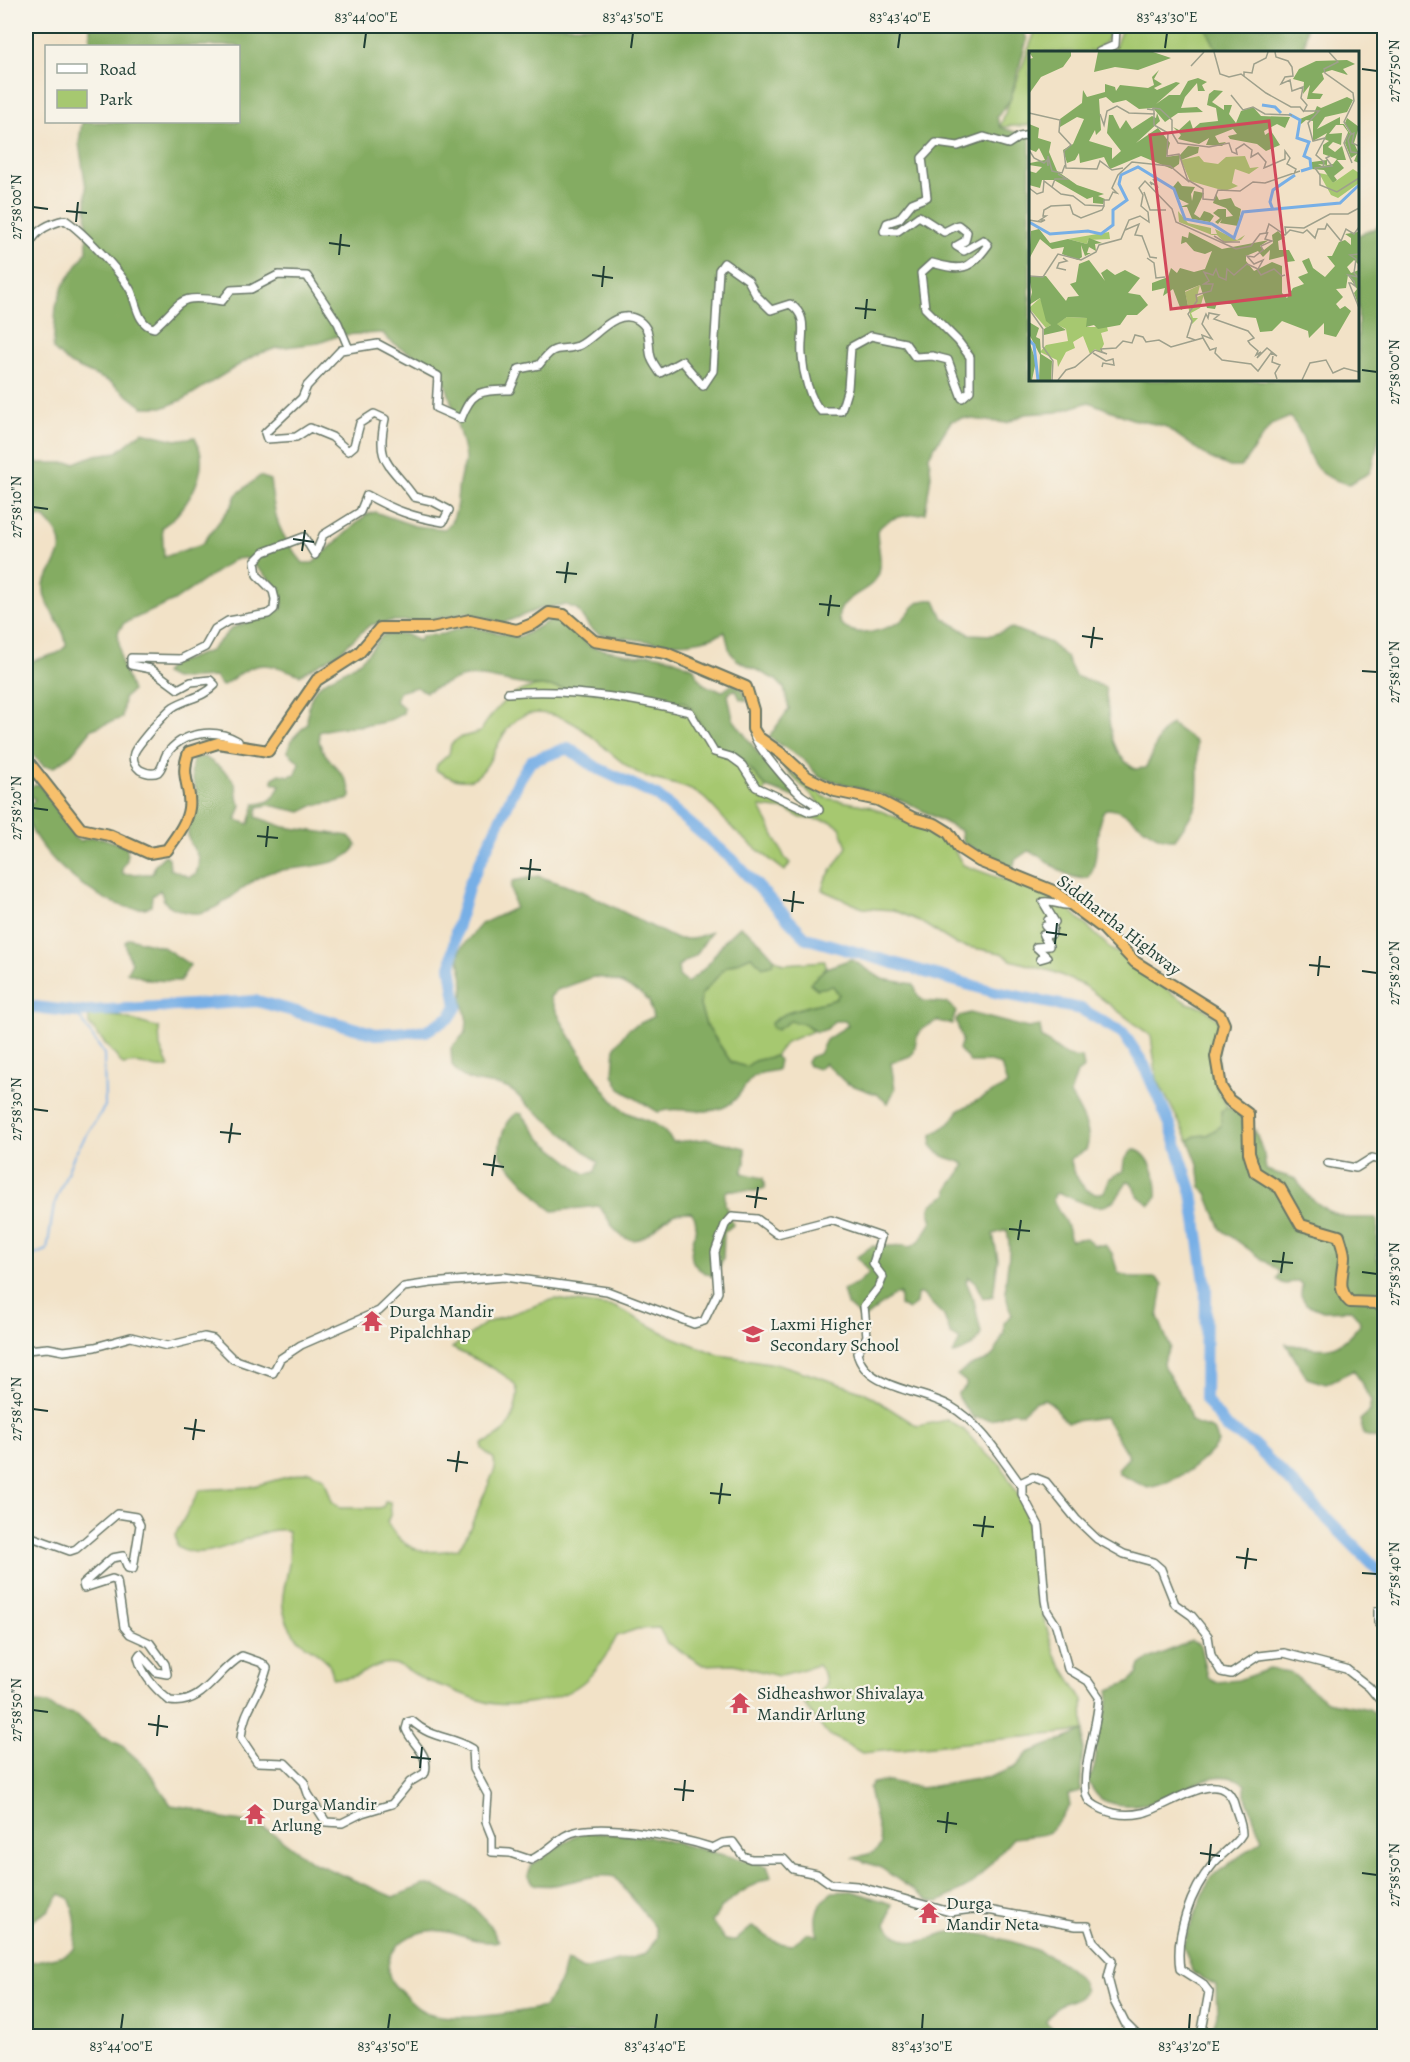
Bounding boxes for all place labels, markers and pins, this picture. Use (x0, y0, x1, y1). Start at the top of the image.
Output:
place label: Durga Mandir Pipalchhap (389, 1299, 494, 1344)
temple icon: Durga Mandir Pipalchhap (360, 1309, 384, 1333)
place label: Laxmi Higher Secondary School (770, 1312, 900, 1357)
school or university icon: Laxmi Higher Secondary School (741, 1322, 765, 1346)
place label: Sidheashwor Shivalaya Mandir Arlung (757, 1681, 925, 1726)
temple icon: Sidheashwor Shivalaya Mandir Arlung (728, 1691, 752, 1715)
place label: Durga Mandir Arlung (271, 1792, 377, 1837)
temple icon: Durga Mandir Arlung (243, 1802, 267, 1826)
place label: Durga Mandir Neta (946, 1891, 1040, 1936)
temple icon: Durga Mandir Neta (917, 1901, 941, 1925)

